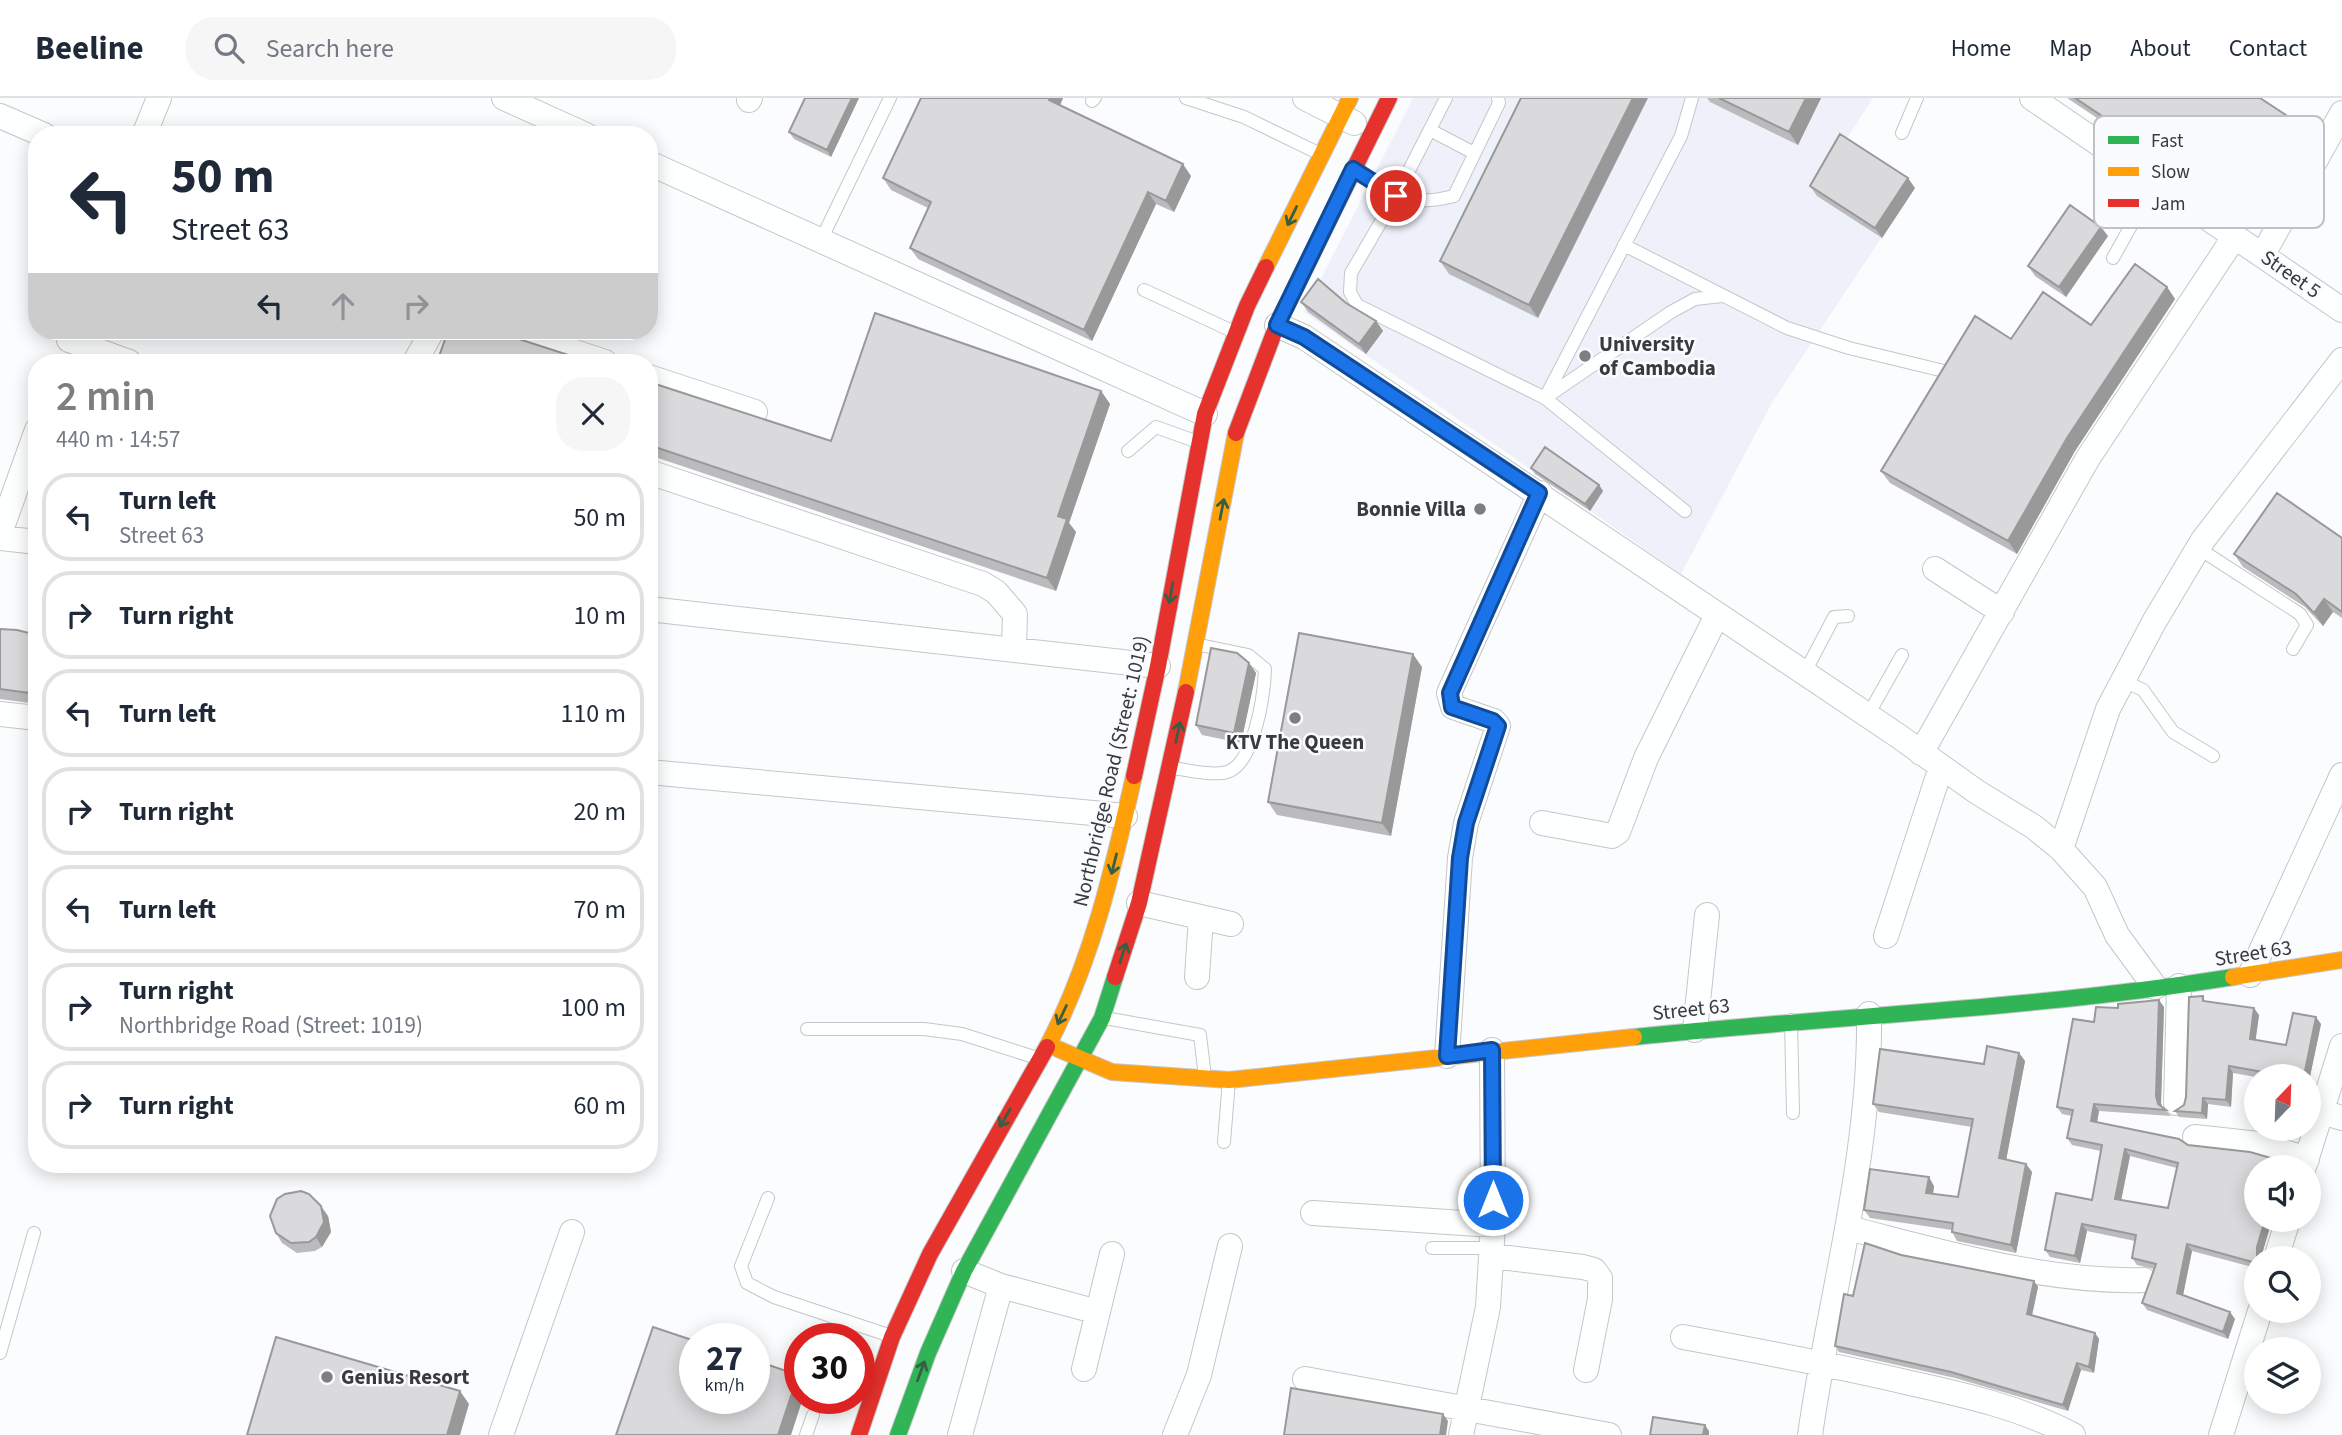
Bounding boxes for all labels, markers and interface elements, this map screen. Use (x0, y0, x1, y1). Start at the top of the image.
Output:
search box (186, 17, 676, 80)
text: Beeline (35, 25, 144, 72)
icon: search (210, 29, 248, 67)
text: Search here (266, 30, 394, 67)
text: Home (1951, 31, 2011, 66)
text: Map (2049, 31, 2092, 66)
text: About (2130, 31, 2191, 66)
text: Contact (2229, 31, 2307, 66)
legend (2094, 116, 2324, 228)
text: Fast (2151, 128, 2184, 155)
text: 50 m (171, 142, 275, 212)
icon: left (56, 154, 147, 245)
text: Slow (2151, 159, 2190, 186)
pin (1366, 166, 1426, 226)
icon: arrive (1377, 177, 1415, 215)
text: Jam (2151, 191, 2185, 218)
one-way arrow (1284, 205, 1298, 226)
text: Street 63 (171, 207, 289, 253)
street label: Street 5 (2255, 242, 2327, 306)
icon: left (251, 287, 289, 325)
icon: ahead (324, 287, 362, 325)
icon: right (397, 287, 435, 325)
place label: University of Cambodia (1599, 329, 1716, 383)
marker: University of Cambodia (1577, 348, 1593, 364)
text: 2 min (56, 367, 156, 427)
button: close (556, 377, 630, 451)
text: 440 m · 14:57 (56, 423, 180, 456)
text: Turn left (119, 482, 216, 519)
place label: Bonnie Villa (1356, 494, 1466, 524)
icon: left (60, 498, 98, 536)
one-way arrow (1216, 498, 1229, 521)
text: 50 m (573, 499, 626, 536)
marker: Bonnie Villa (1472, 501, 1488, 517)
text: Street 63 (119, 519, 204, 552)
one-way arrow (1164, 581, 1177, 604)
icon: right (60, 596, 98, 634)
text: Turn right (119, 597, 234, 634)
text: 10 m (573, 597, 626, 634)
street label: Northbridge Road (Street: 1019) (1065, 632, 1157, 910)
icon: left (60, 694, 98, 732)
text: Turn left (119, 695, 216, 732)
text: 110 m (560, 695, 626, 732)
marker: KTV The Queen (1287, 710, 1303, 726)
one-way arrow (1172, 721, 1186, 744)
place label: KTV The Queen (1226, 727, 1364, 757)
icon: right (60, 792, 98, 830)
text: Turn right (119, 793, 234, 830)
text: 20 m (573, 793, 626, 830)
one-way arrow (1107, 852, 1120, 874)
icon: left (60, 890, 98, 928)
text: Turn left (119, 891, 216, 928)
text: 70 m (573, 891, 626, 928)
street label: Street 63 (2212, 932, 2294, 974)
one-way arrow (1117, 942, 1130, 964)
text: Turn right (119, 972, 234, 1009)
icon: right (60, 988, 98, 1026)
text: 100 m (560, 989, 626, 1026)
street label: Street 63 (1651, 990, 1731, 1028)
one-way arrow (1055, 1004, 1068, 1025)
text: Northbridge Road (Street: 1019) (119, 1009, 423, 1042)
north arrow (2244, 1064, 2320, 1141)
map controls (2244, 1064, 2321, 1414)
icon: right (60, 1086, 98, 1124)
text: Turn right (119, 1087, 234, 1124)
text: 60 m (573, 1087, 626, 1124)
one-way arrow (998, 1107, 1011, 1128)
button: sound (2244, 1155, 2321, 1232)
position arrow (1456, 1163, 1530, 1237)
button: search (2244, 1246, 2321, 1323)
speed limit sign: 30 (784, 1323, 875, 1414)
text: 27 (706, 1334, 743, 1384)
button: layers (2244, 1337, 2321, 1414)
one-way arrow (916, 1360, 929, 1382)
place label: Genius Resort (341, 1362, 469, 1392)
marker: Genius Resort (319, 1369, 335, 1385)
text: km/h (705, 1373, 744, 1398)

